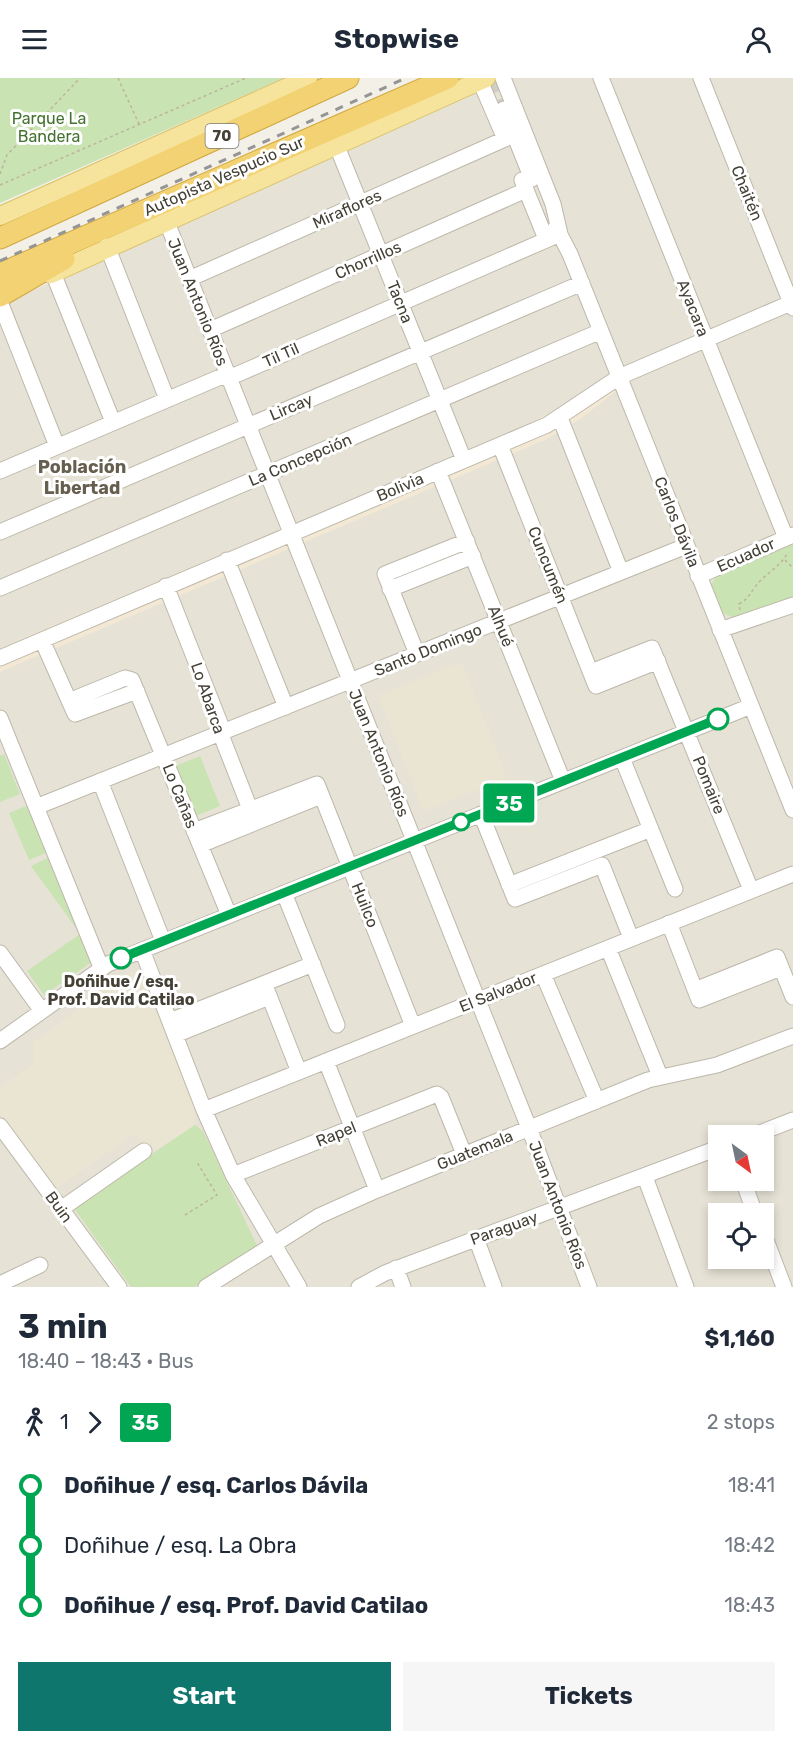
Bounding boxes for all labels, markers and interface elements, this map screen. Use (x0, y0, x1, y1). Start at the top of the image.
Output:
icon: menu (18, 23, 51, 56)
text: Stopwise (334, 23, 459, 55)
icon: person (742, 23, 775, 56)
park label: Parque La Bandera (12, 109, 86, 146)
road number: 70 (206, 124, 238, 148)
street label: Autopista Vespucio Sur (141, 132, 307, 220)
street label: Chaitén (727, 163, 767, 223)
street label: Miraflores (310, 185, 384, 233)
street label: Juan Antonio Ríos (164, 235, 232, 369)
street label: Chorrillos (332, 237, 404, 283)
street label: Ayacara (673, 277, 713, 339)
street label: Tacna (383, 278, 417, 326)
street label: Til Til (260, 339, 302, 371)
street label: Lircay (267, 389, 316, 425)
street label: La Concepción (246, 430, 354, 490)
district label: Población Libertad (38, 456, 126, 499)
street label: Bolivia (374, 469, 426, 505)
street label: Carlos Dávila (650, 474, 704, 570)
street label: Cuncumén (524, 524, 572, 606)
street label: Ecuador (714, 534, 778, 576)
street label: Alhué (484, 603, 518, 650)
street label: Santo Domingo (371, 620, 485, 680)
street label: Lo Abarca (187, 660, 229, 736)
street label: Juan Antonio Ríos (345, 686, 413, 820)
unlabelled marker (707, 708, 729, 730)
street label: Pomaire (689, 753, 729, 817)
street label: Lo Cañas (158, 761, 202, 831)
line badge: 35 (482, 784, 536, 822)
text: 35 (495, 791, 523, 816)
unlabelled marker (452, 813, 470, 831)
street label: Huilco (347, 880, 383, 930)
marker: Doñihue / esq. Prof. David Catilao (110, 947, 132, 969)
street label: El Salvador (456, 968, 540, 1016)
place label: Doñihue / esq. Prof. David Catilao (48, 972, 195, 1009)
street label: Rapel (313, 1117, 359, 1151)
north arrow (708, 1125, 774, 1191)
map controls (708, 1125, 774, 1269)
street label: Guatemala (434, 1126, 516, 1174)
street label: Juan Antonio Ríos (525, 1138, 591, 1272)
street label: Buin (41, 1188, 77, 1226)
button: locate (708, 1203, 774, 1269)
street label: Paraguay (468, 1207, 540, 1249)
text: 3 min (18, 1307, 108, 1346)
text: $1,160 (704, 1325, 775, 1352)
text: 18:40 – 18:43 · Bus (18, 1349, 194, 1373)
icon: walk (18, 1406, 51, 1439)
icon: forward (78, 1406, 111, 1439)
text: 1 (60, 1410, 69, 1434)
text: 35 (132, 1410, 159, 1435)
text: 2 stops (707, 1410, 775, 1434)
text: Doñihue / esq. Carlos Dávila (64, 1472, 368, 1499)
text: 18:41 (728, 1473, 775, 1497)
text: Doñihue / esq. La Obra (64, 1532, 297, 1559)
text: 18:42 (724, 1533, 775, 1557)
text: Doñihue / esq. Prof. David Catilao (64, 1592, 428, 1619)
text: 18:43 (724, 1593, 775, 1617)
button: Start (18, 1662, 391, 1731)
button: Tickets (403, 1662, 775, 1731)

